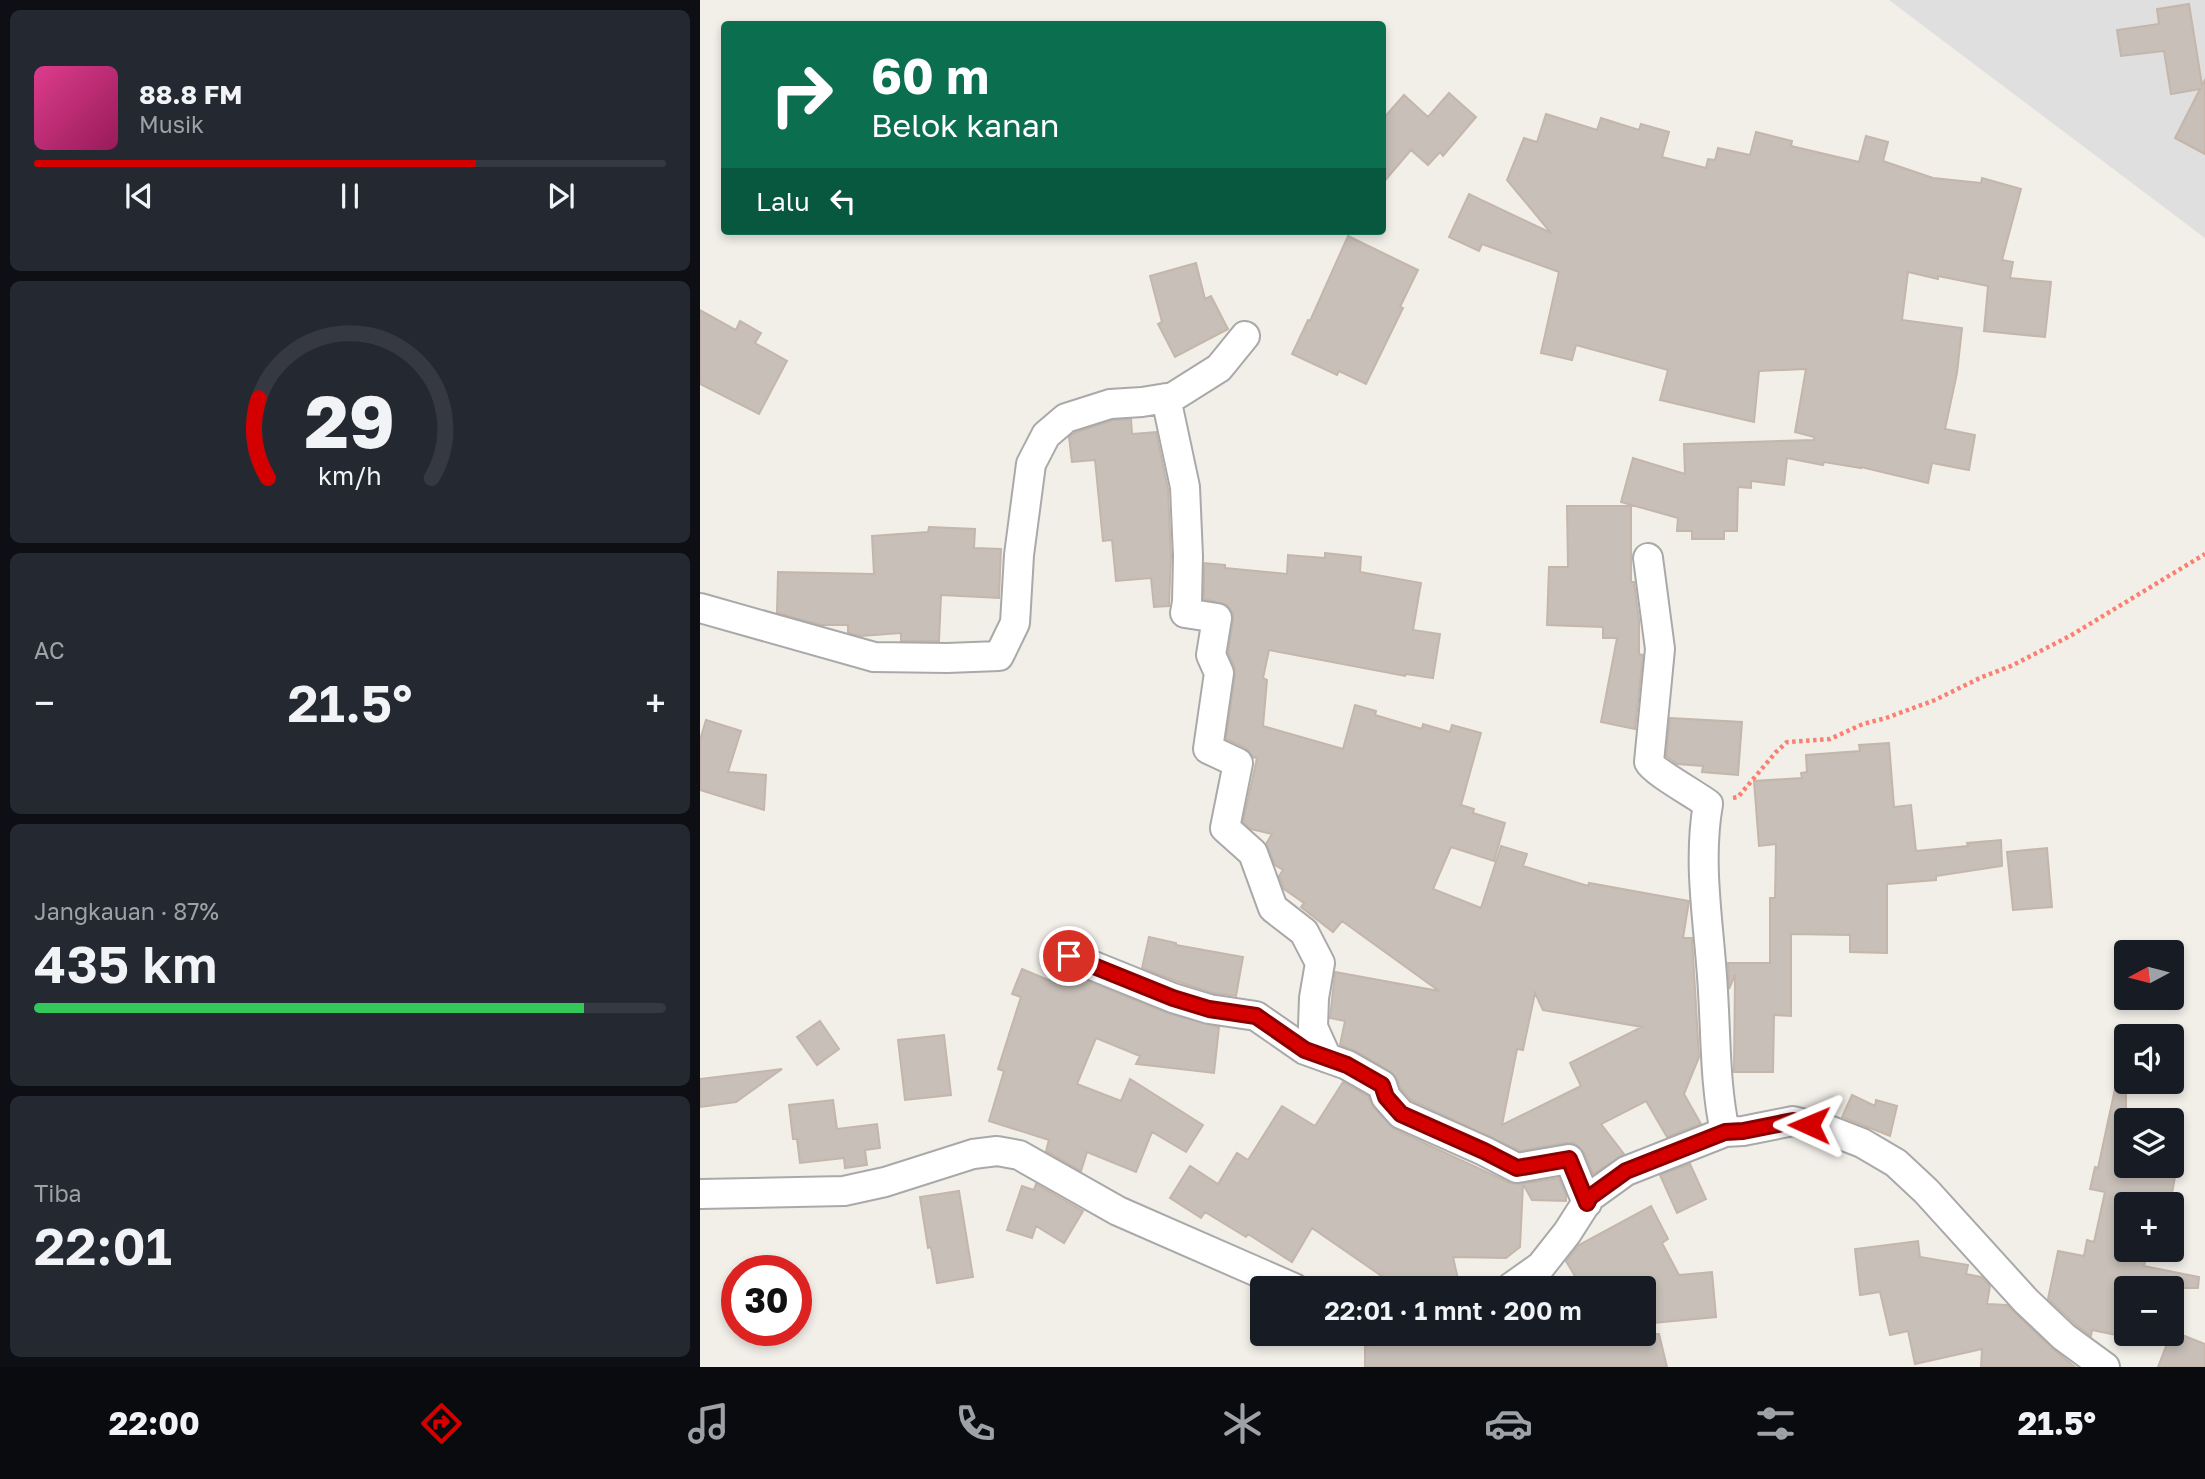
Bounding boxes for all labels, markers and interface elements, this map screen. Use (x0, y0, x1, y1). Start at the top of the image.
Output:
text: 60 m (871, 46, 989, 105)
icon: right (756, 49, 847, 140)
text: 88.8 FM (139, 79, 242, 110)
text: Belok kanan (871, 106, 1059, 144)
text: Musik (139, 110, 204, 138)
icon: previous (120, 177, 158, 215)
icon: pause (331, 177, 369, 215)
icon: next (542, 177, 580, 215)
icon: left (824, 182, 862, 220)
text: Lalu (756, 186, 810, 217)
text: 29 (305, 378, 395, 465)
text: km/h (318, 460, 382, 491)
text: AC (34, 636, 65, 664)
text: 21.5° (288, 671, 412, 733)
text: − (34, 680, 55, 725)
text: + (645, 680, 666, 725)
text: Jangkauan · 87% (34, 897, 219, 925)
pin (1039, 926, 1099, 986)
text: 435 km (34, 932, 218, 994)
icon: arrive (1050, 937, 1088, 975)
north arrow (2114, 940, 2184, 1010)
map controls (2114, 940, 2184, 1346)
button: sound (2114, 1024, 2184, 1094)
position arrow (1772, 1088, 1846, 1162)
button: layers (2114, 1108, 2184, 1178)
text: Tiba (34, 1179, 82, 1207)
button: + (2114, 1192, 2184, 1262)
text: 22:01 (34, 1214, 172, 1276)
speed limit sign: 30 (721, 1255, 812, 1346)
button: − (2114, 1276, 2184, 1346)
text: 22:01 · 1 mnt · 200 m (1324, 1295, 1582, 1326)
icon: directions (417, 1399, 466, 1448)
icon: music (684, 1399, 733, 1448)
icon: phone (951, 1399, 1000, 1448)
icon: climate (1218, 1399, 1267, 1448)
icon: car (1484, 1399, 1533, 1448)
icon: filters (1751, 1399, 1800, 1448)
text: 22:00 (109, 1404, 200, 1442)
text: 21.5° (2018, 1404, 2096, 1442)

